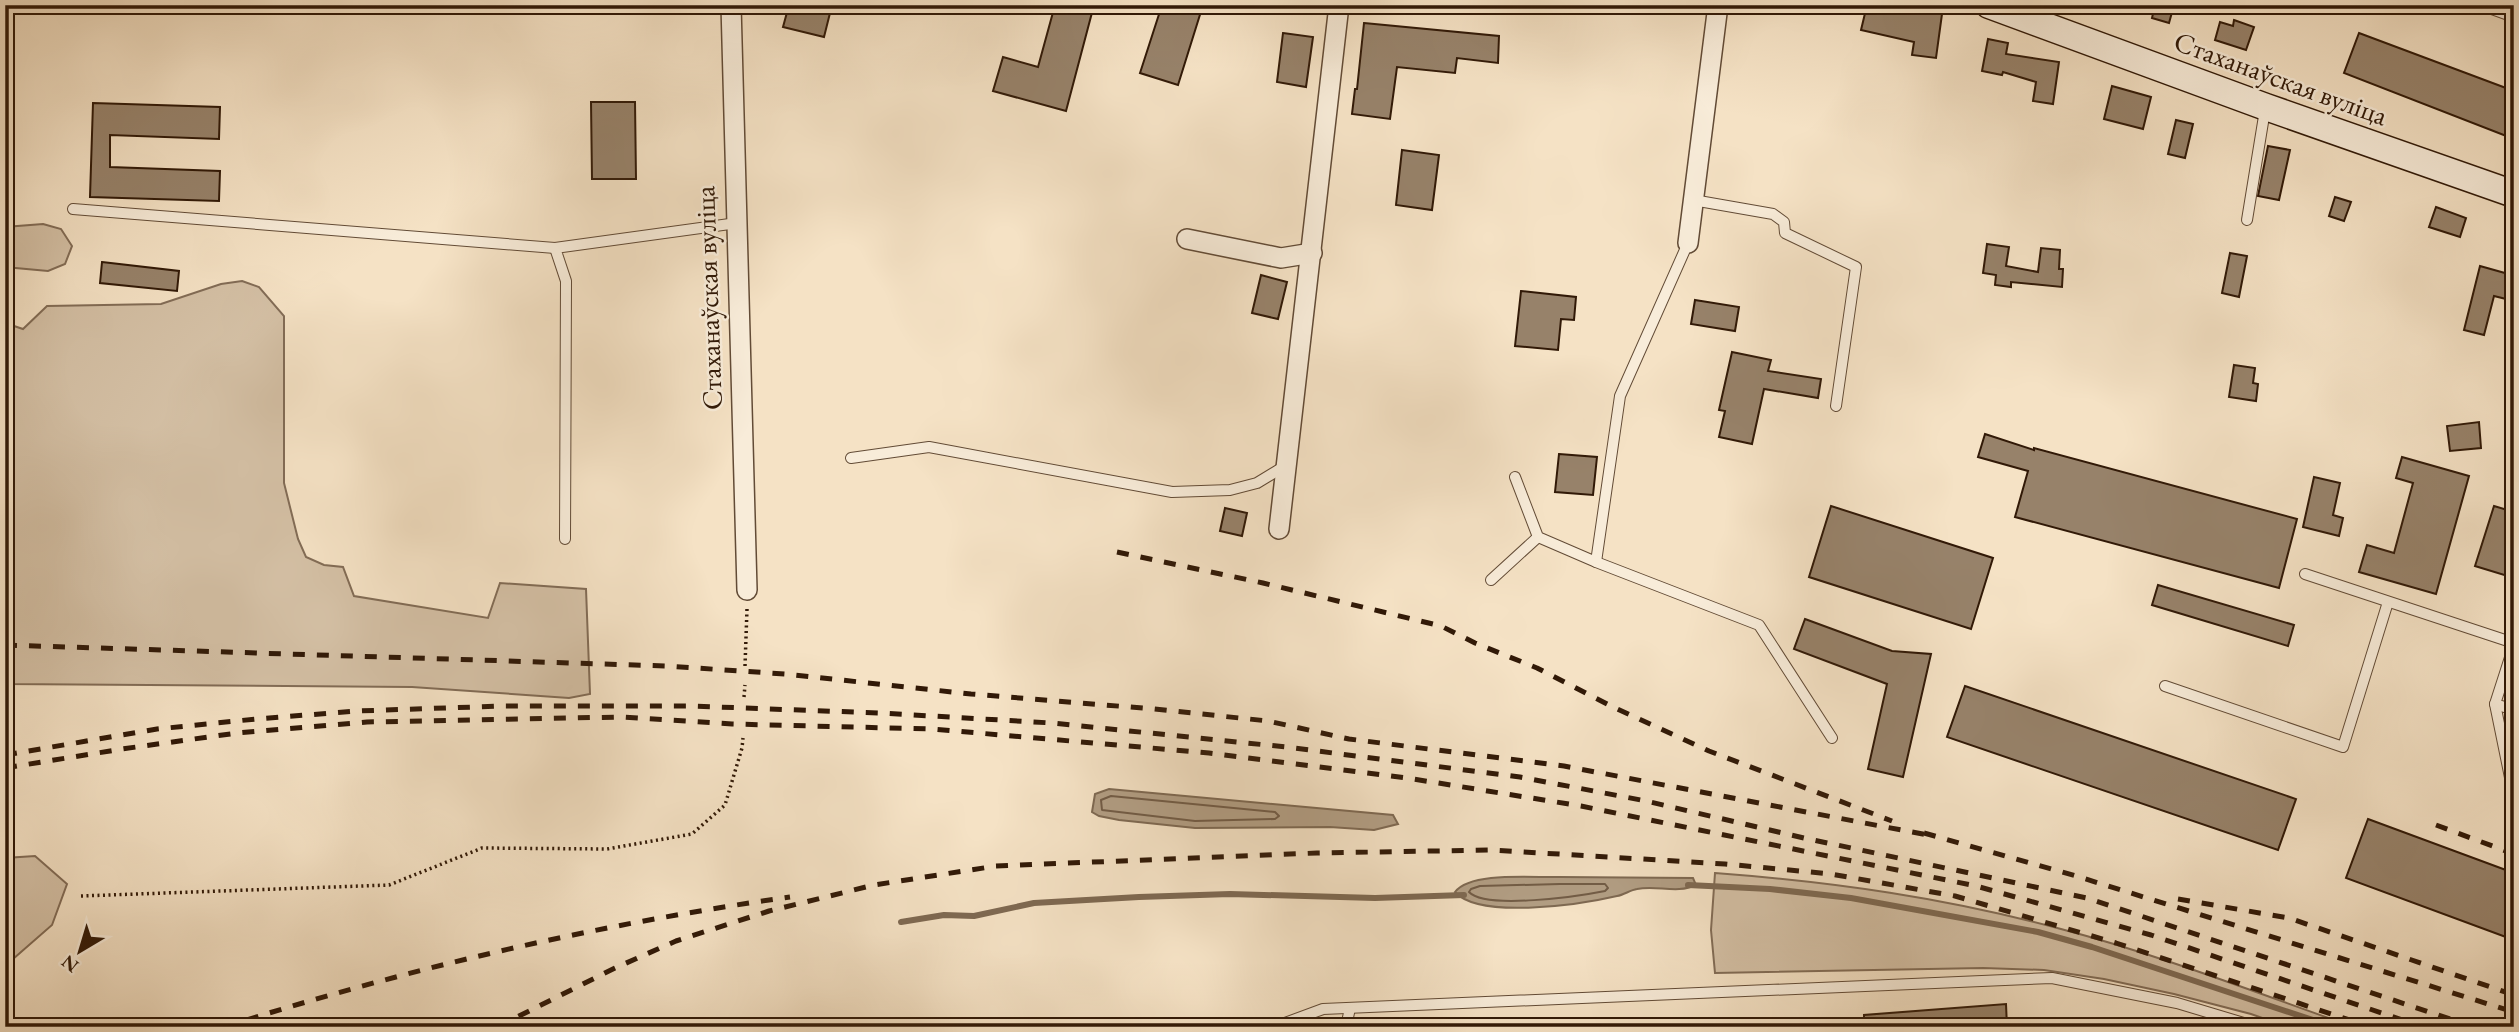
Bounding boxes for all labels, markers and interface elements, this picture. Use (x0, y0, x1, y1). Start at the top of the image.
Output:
street label: Стаханаўская вуліца (2169, 23, 2393, 134)
street label: Стаханаўская вуліца (686, 184, 730, 411)
north arrow (46, 916, 116, 986)
text: N (56, 949, 84, 979)

